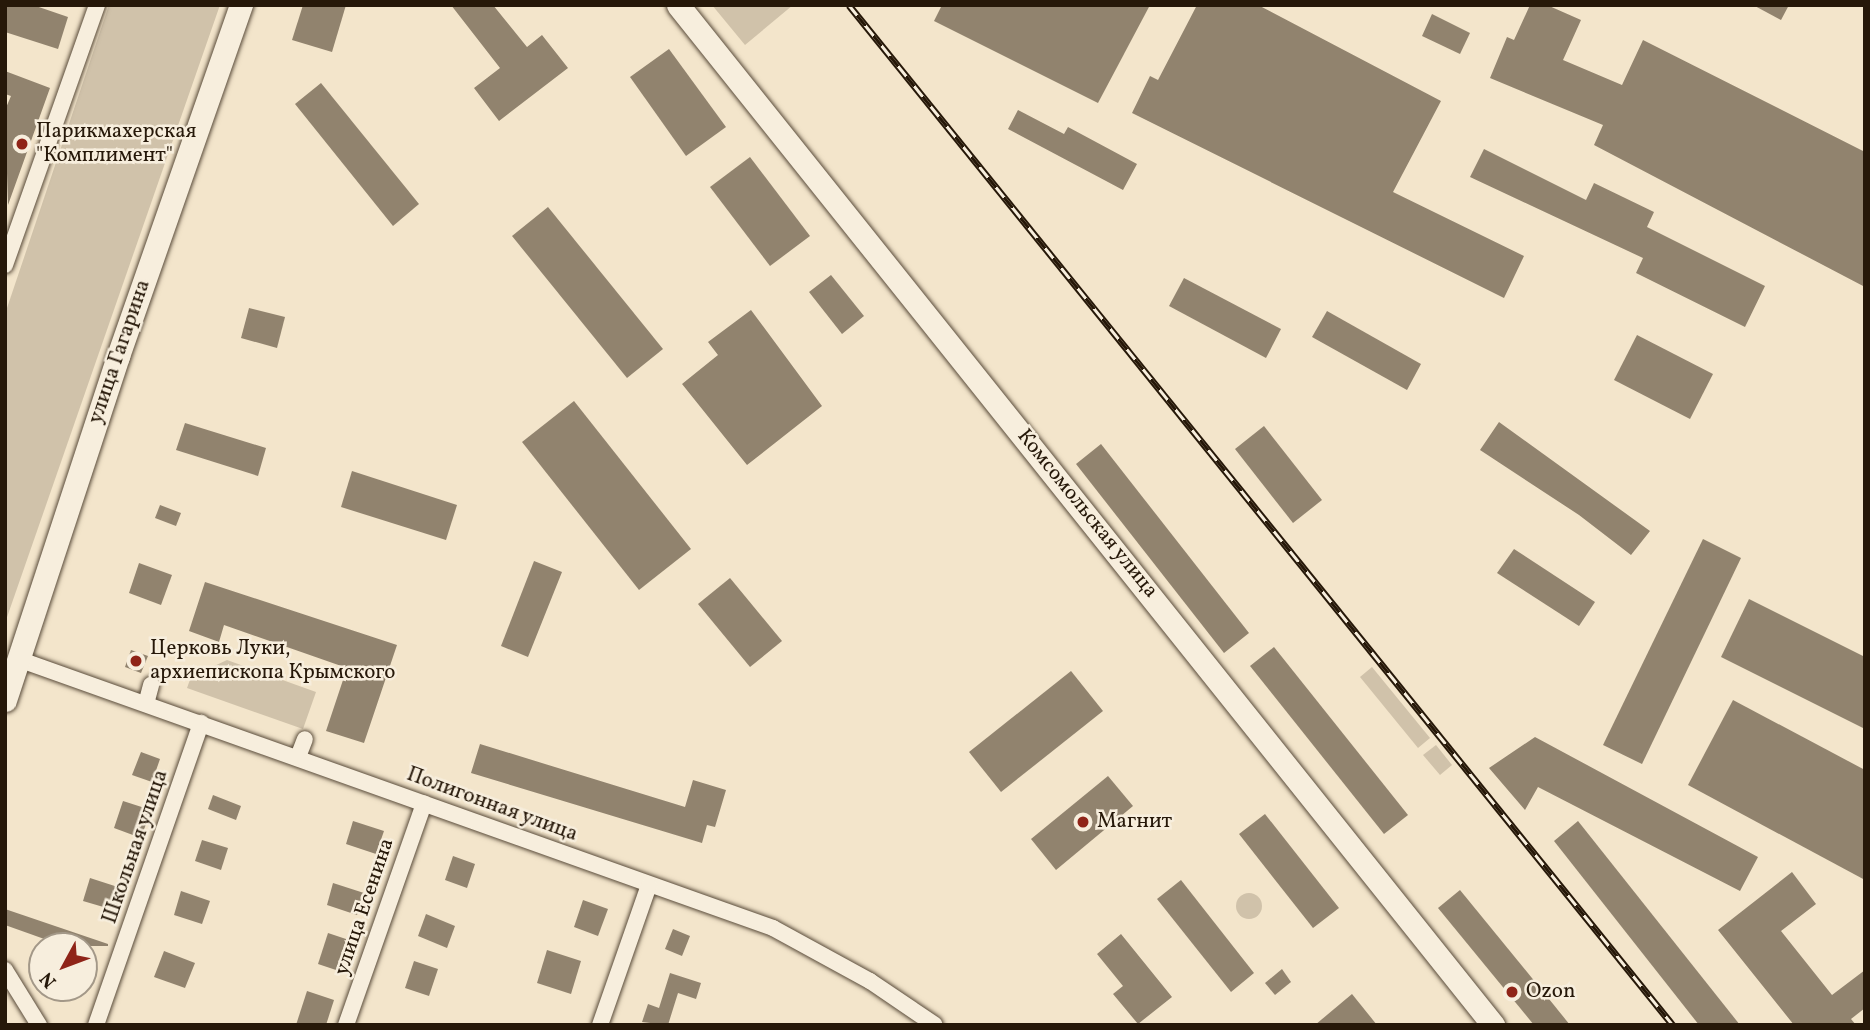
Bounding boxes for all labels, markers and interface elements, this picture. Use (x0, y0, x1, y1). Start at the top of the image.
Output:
place label: Парикмахерская "Комплимент" (36, 119, 197, 169)
marker: Парикмахерская "Комплимент" (14, 136, 30, 152)
street label: улица Гагарина (84, 277, 156, 427)
street label: Комсомольская улица (1011, 424, 1163, 604)
place label: Церковь Луки, архиепископа Крымского (150, 636, 396, 686)
marker: Церковь Луки, архиепископа Крымского (128, 653, 144, 669)
street label: Полигонная улица (403, 762, 581, 848)
street label: Школьная улица (98, 766, 174, 928)
place label: Магнит (1097, 809, 1172, 835)
marker: Магнит (1075, 814, 1091, 830)
street label: улица Есенина (330, 835, 400, 979)
north arrow (28, 932, 98, 1002)
text: N (34, 966, 63, 993)
place label: Ozon (1526, 979, 1576, 1005)
marker: Ozon (1504, 984, 1520, 1000)

